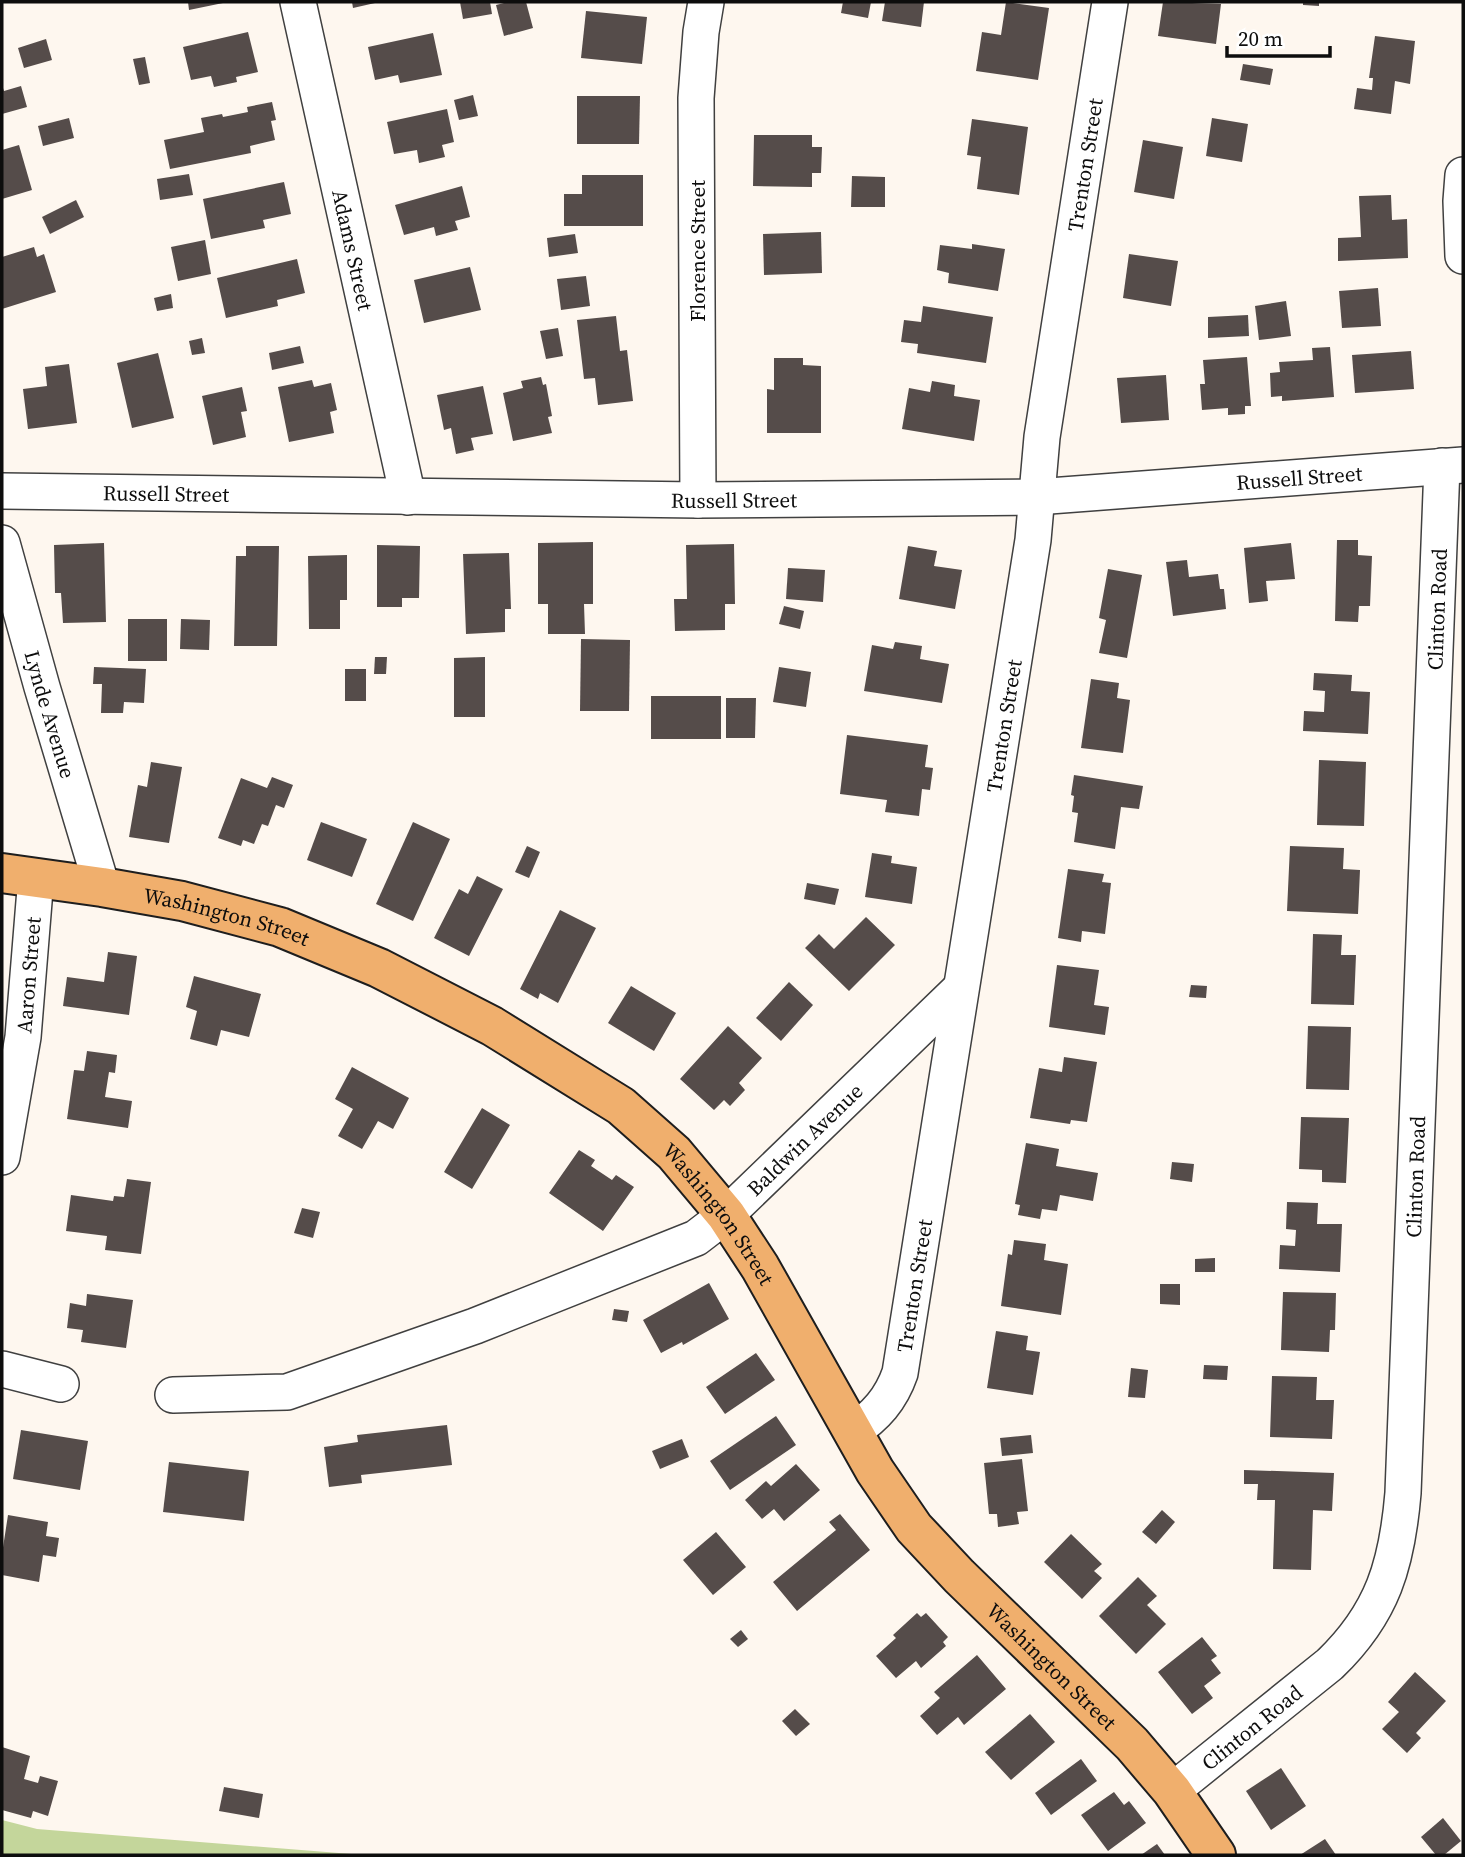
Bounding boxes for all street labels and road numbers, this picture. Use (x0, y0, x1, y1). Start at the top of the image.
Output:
street label: Trenton Street (1060, 96, 1109, 233)
street label: Florence Street (683, 180, 712, 322)
street label: Adams Street (326, 187, 381, 313)
street label: Russell Street (1235, 458, 1363, 496)
street label: Russell Street (103, 478, 229, 508)
street label: Russell Street (671, 485, 797, 515)
street label: Clinton Road (1420, 548, 1453, 671)
street label: Lynde Avenue (18, 647, 83, 782)
street label: Trenton Street (978, 657, 1028, 794)
street label: Washington Street (141, 880, 314, 952)
street label: Aaron Street (9, 916, 47, 1034)
street label: Baldwin Avenue (740, 1076, 869, 1202)
street label: Clinton Road (1398, 1115, 1432, 1238)
street label: Washington Street (657, 1136, 782, 1290)
street label: Trenton Street (889, 1217, 939, 1354)
street label: Washington Street (980, 1596, 1124, 1736)
street label: Clinton Road (1195, 1678, 1308, 1777)

